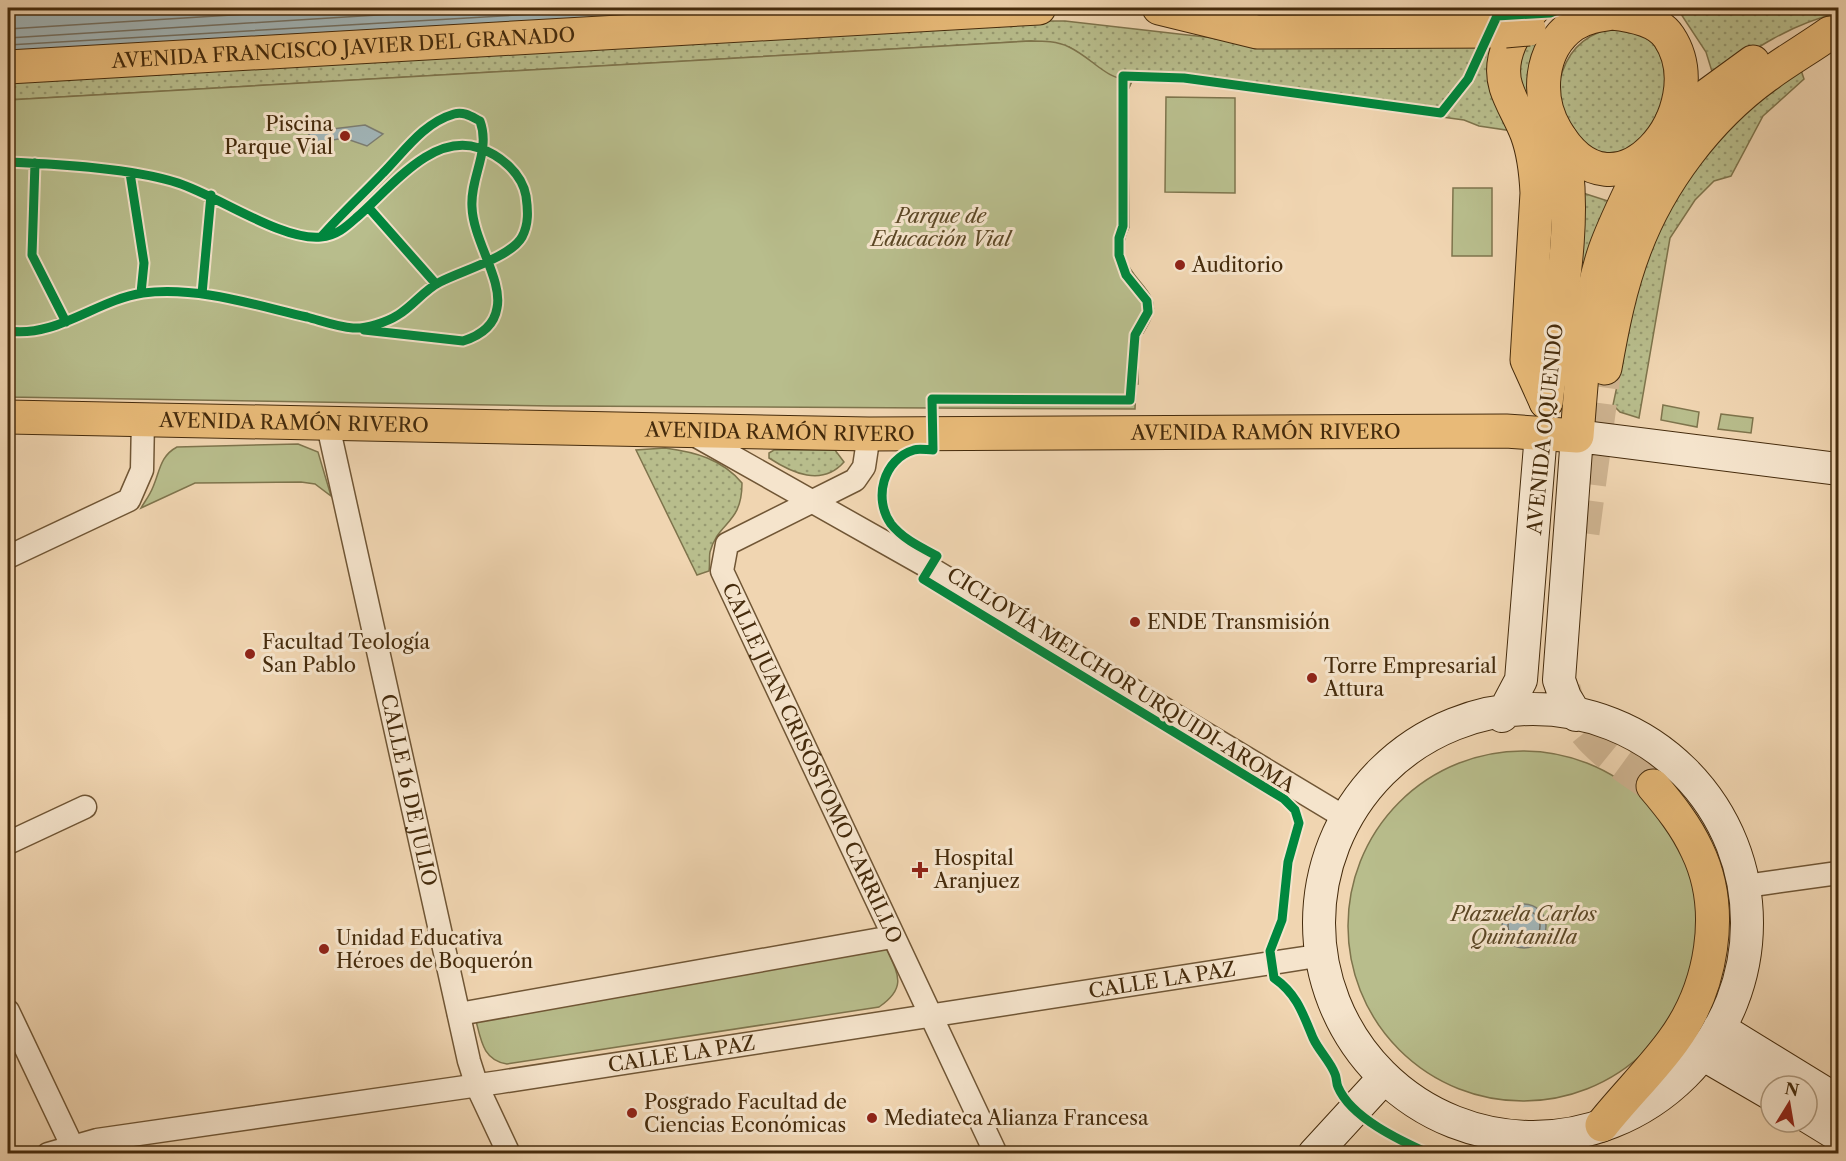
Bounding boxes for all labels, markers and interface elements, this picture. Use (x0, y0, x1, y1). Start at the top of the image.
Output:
street label: AVENIDA FRANCISCO JAVIER DEL GRANADO (110, 23, 576, 73)
place label: Piscina Parque Vial (224, 112, 333, 159)
marker: Piscina Parque Vial (338, 129, 352, 143)
park label: Parque de Educación Vial (869, 204, 1013, 251)
place label: Auditorio (1191, 253, 1283, 277)
marker: Auditorio (1173, 258, 1187, 272)
street label: AVENIDA OQUENDO (1522, 322, 1568, 537)
street label: AVENIDA RAMÓN RIVERO (158, 408, 429, 437)
street label: AVENIDA RAMÓN RIVERO (644, 418, 915, 446)
street label: AVENIDA RAMÓN RIVERO (1130, 419, 1401, 445)
street label: CICLOVÍA MELCHOR URQUIDI-AROMA (943, 562, 1301, 798)
street label: CALLE JUAN CRISÓSTOMO CARRILLO (717, 579, 907, 947)
place label: ENDE Transmisión (1147, 610, 1331, 634)
marker: ENDE Transmisión (1128, 615, 1142, 629)
place label: Facultad Teología San Pablo (262, 630, 431, 677)
marker: Facultad Teología San Pablo (243, 647, 257, 661)
place label: Torre Empresarial Attura (1323, 654, 1497, 701)
marker: Torre Empresarial Attura (1305, 671, 1319, 685)
street label: CALLE 16 DE JULIO (376, 692, 442, 888)
place label: Hospital Aranjuez (933, 846, 1020, 893)
marker: Hospital Aranjuez (911, 861, 929, 879)
park label: Plazuela Carlos Quintanilla (1449, 902, 1597, 949)
place label: Unidad Educativa Héroes de Boquerón (336, 926, 534, 973)
marker: Unidad Educativa Héroes de Boquerón (317, 942, 331, 956)
street label: CALLE LA PAZ (1087, 957, 1237, 1003)
street label: CALLE LA PAZ (606, 1031, 757, 1077)
north arrow (1759, 1074, 1819, 1134)
text: N (1783, 1078, 1801, 1100)
place label: Posgrado Facultad de Ciencias Económicas (644, 1090, 847, 1137)
marker: Posgrado Facultad de Ciencias Económicas (625, 1106, 639, 1120)
place label: Mediateca Alianza Francesa (884, 1106, 1149, 1130)
marker: Mediateca Alianza Francesa (865, 1111, 879, 1125)

